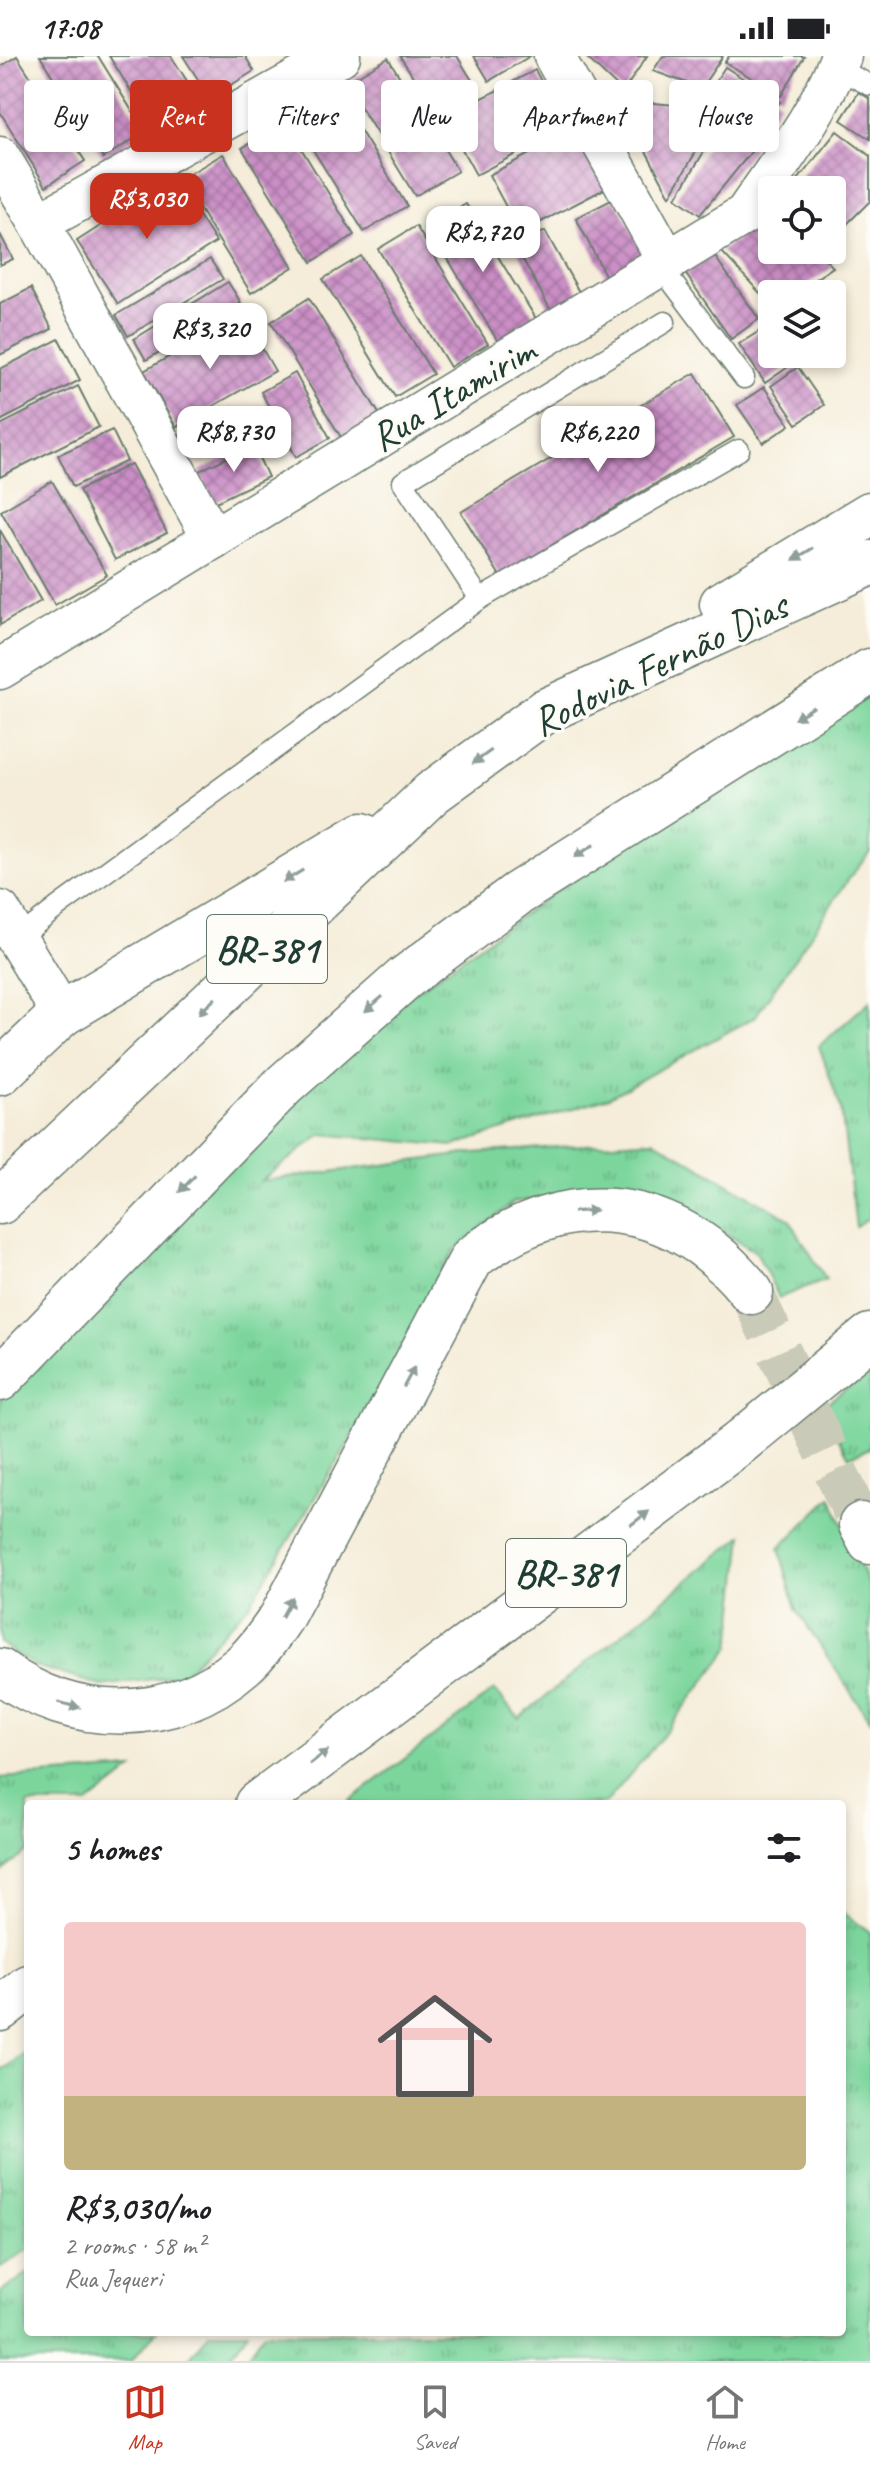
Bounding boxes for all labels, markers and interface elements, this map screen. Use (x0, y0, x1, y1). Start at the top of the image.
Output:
text: 17:08 (40, 9, 100, 47)
chip: Buy (24, 80, 114, 152)
chip: Rent (130, 80, 232, 152)
chip: Filters (248, 80, 365, 152)
chip: New (381, 80, 478, 152)
chip: Apartment (494, 80, 653, 152)
chip: House (669, 80, 779, 152)
pin: R$3,030 (73, 173, 221, 241)
map controls (758, 176, 846, 368)
button: locate (758, 176, 846, 264)
text: R$3,030 (108, 182, 186, 215)
pin: R$2,720 (409, 206, 557, 274)
text: R$2,720 (444, 215, 522, 248)
button: layers (758, 280, 846, 368)
pin: R$3,320 (136, 303, 284, 371)
text: R$3,320 (171, 312, 249, 345)
street label: Rua Itamirim (361, 323, 547, 462)
pin: R$8,730 (160, 406, 308, 474)
pin: R$6,220 (524, 406, 672, 474)
text: R$8,730 (195, 415, 273, 448)
text: R$6,220 (559, 415, 637, 448)
one-way arrow (792, 547, 814, 561)
street label: Rodovia Fernão Dias (524, 579, 798, 747)
one-way arrow (793, 705, 815, 719)
one-way arrow (472, 748, 493, 764)
one-way arrow (573, 844, 595, 858)
one-way arrow (282, 869, 304, 883)
road number: BR-381 (207, 915, 327, 983)
one-way arrow (365, 995, 385, 1012)
one-way arrow (198, 997, 217, 1015)
one-way arrow (178, 1174, 196, 1193)
one-way arrow (573, 1204, 598, 1217)
one-way arrow (402, 1365, 415, 1388)
one-way arrow (629, 1510, 650, 1526)
road number: BR-381 (506, 1539, 626, 1607)
one-way arrow (281, 1595, 294, 1618)
one-way arrow (57, 1700, 82, 1712)
one-way arrow (308, 1749, 330, 1765)
icon: filters (762, 1826, 806, 1870)
text: 5 homes (64, 1827, 159, 1870)
icon: home (363, 1974, 507, 2118)
text: R$3,030/mo (64, 2186, 209, 2229)
text: 2 rooms · 58 m² (64, 2229, 205, 2262)
text: Rua Jequeri (64, 2262, 162, 2295)
tab: Map (123, 2380, 167, 2456)
tab: Saved (413, 2380, 457, 2456)
tab: Home (703, 2380, 747, 2456)

